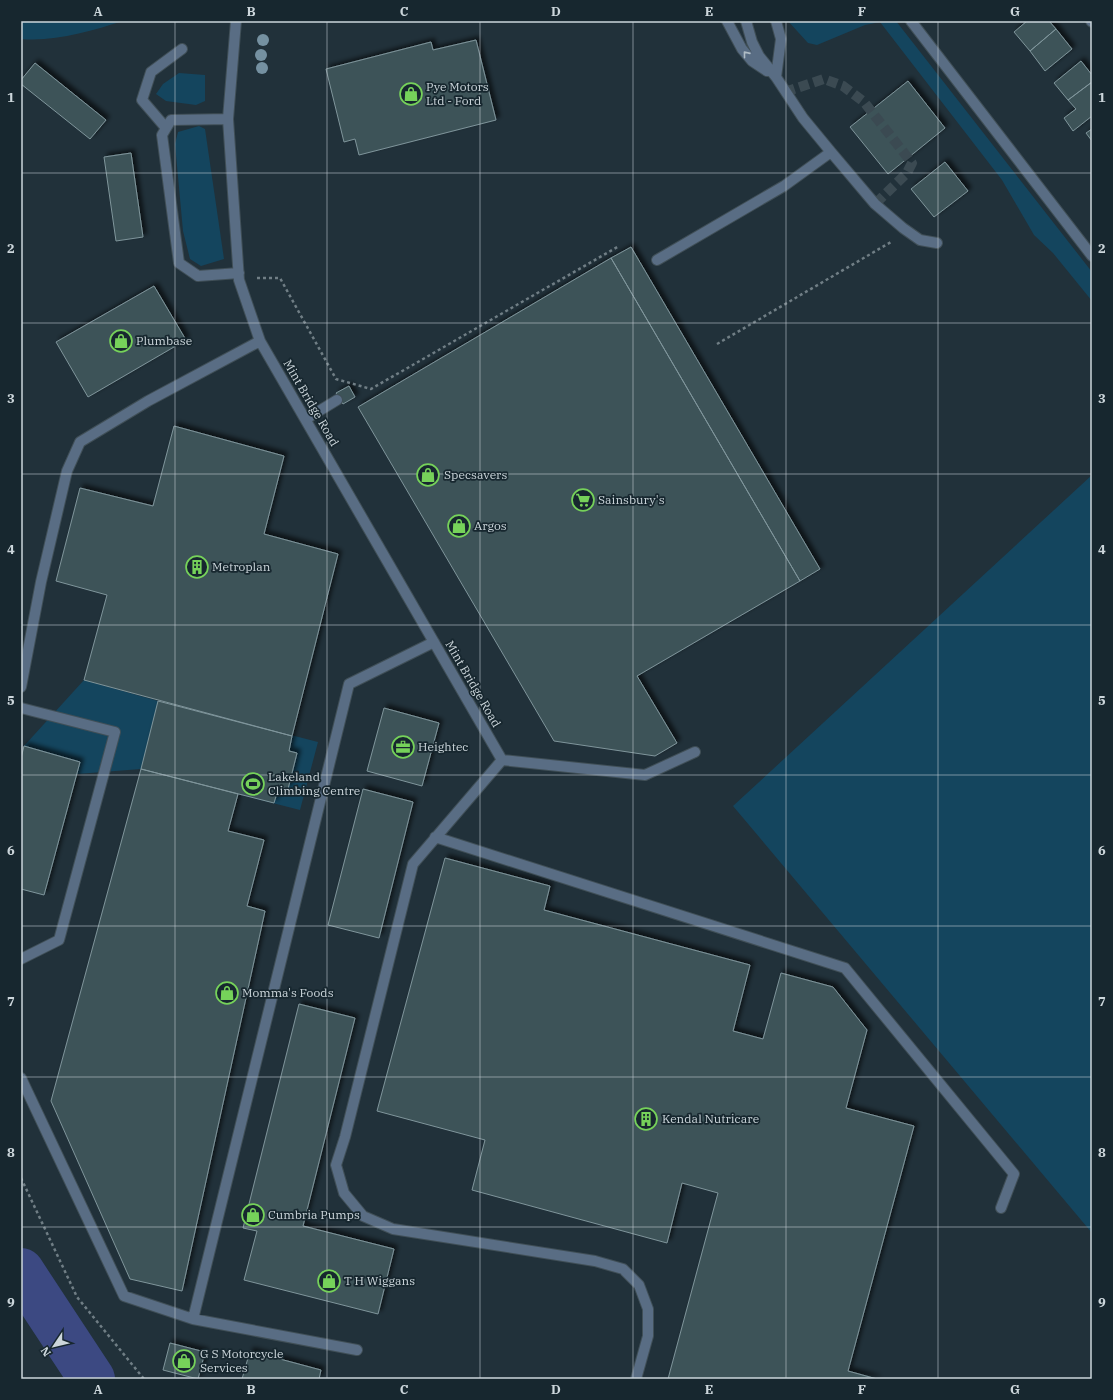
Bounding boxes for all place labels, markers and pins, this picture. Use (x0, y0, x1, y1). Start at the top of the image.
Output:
place label: Pye Motors Ltd - Ford (426, 79, 489, 108)
shop icon: Pye Motors Ltd - Ford (398, 81, 424, 107)
shop icon: Plumbase (108, 328, 134, 354)
place label: Plumbase (136, 333, 192, 348)
shop icon: Specsavers (415, 462, 441, 488)
place label: Specsavers (444, 467, 507, 482)
supermarket icon: Sainsbury's (570, 487, 596, 513)
place label: Sainsbury's (598, 492, 665, 507)
shop icon: Argos (446, 513, 472, 539)
place label: Argos (474, 518, 507, 533)
building icon: Metroplan (184, 554, 210, 580)
place label: Metroplan (212, 559, 271, 574)
office icon: Heightec (390, 734, 416, 760)
place label: Heightec (418, 739, 469, 754)
place label: Lakeland Climbing Centre (268, 769, 360, 798)
sports icon: Lakeland Climbing Centre (240, 771, 266, 797)
shop icon: Momma's Foods (214, 980, 240, 1006)
place label: Momma's Foods (242, 985, 334, 1000)
building icon: Kendal Nutricare (633, 1106, 659, 1132)
place label: Kendal Nutricare (662, 1111, 759, 1126)
shop icon: Cumbria Pumps (240, 1202, 266, 1228)
place label: Cumbria Pumps (268, 1207, 360, 1222)
shop icon: T H Wiggans (316, 1268, 342, 1294)
place label: T H Wiggans (344, 1273, 415, 1288)
place label: G S Motorcycle Services (200, 1346, 284, 1375)
shop icon: G S Motorcycle Services (171, 1348, 197, 1374)

